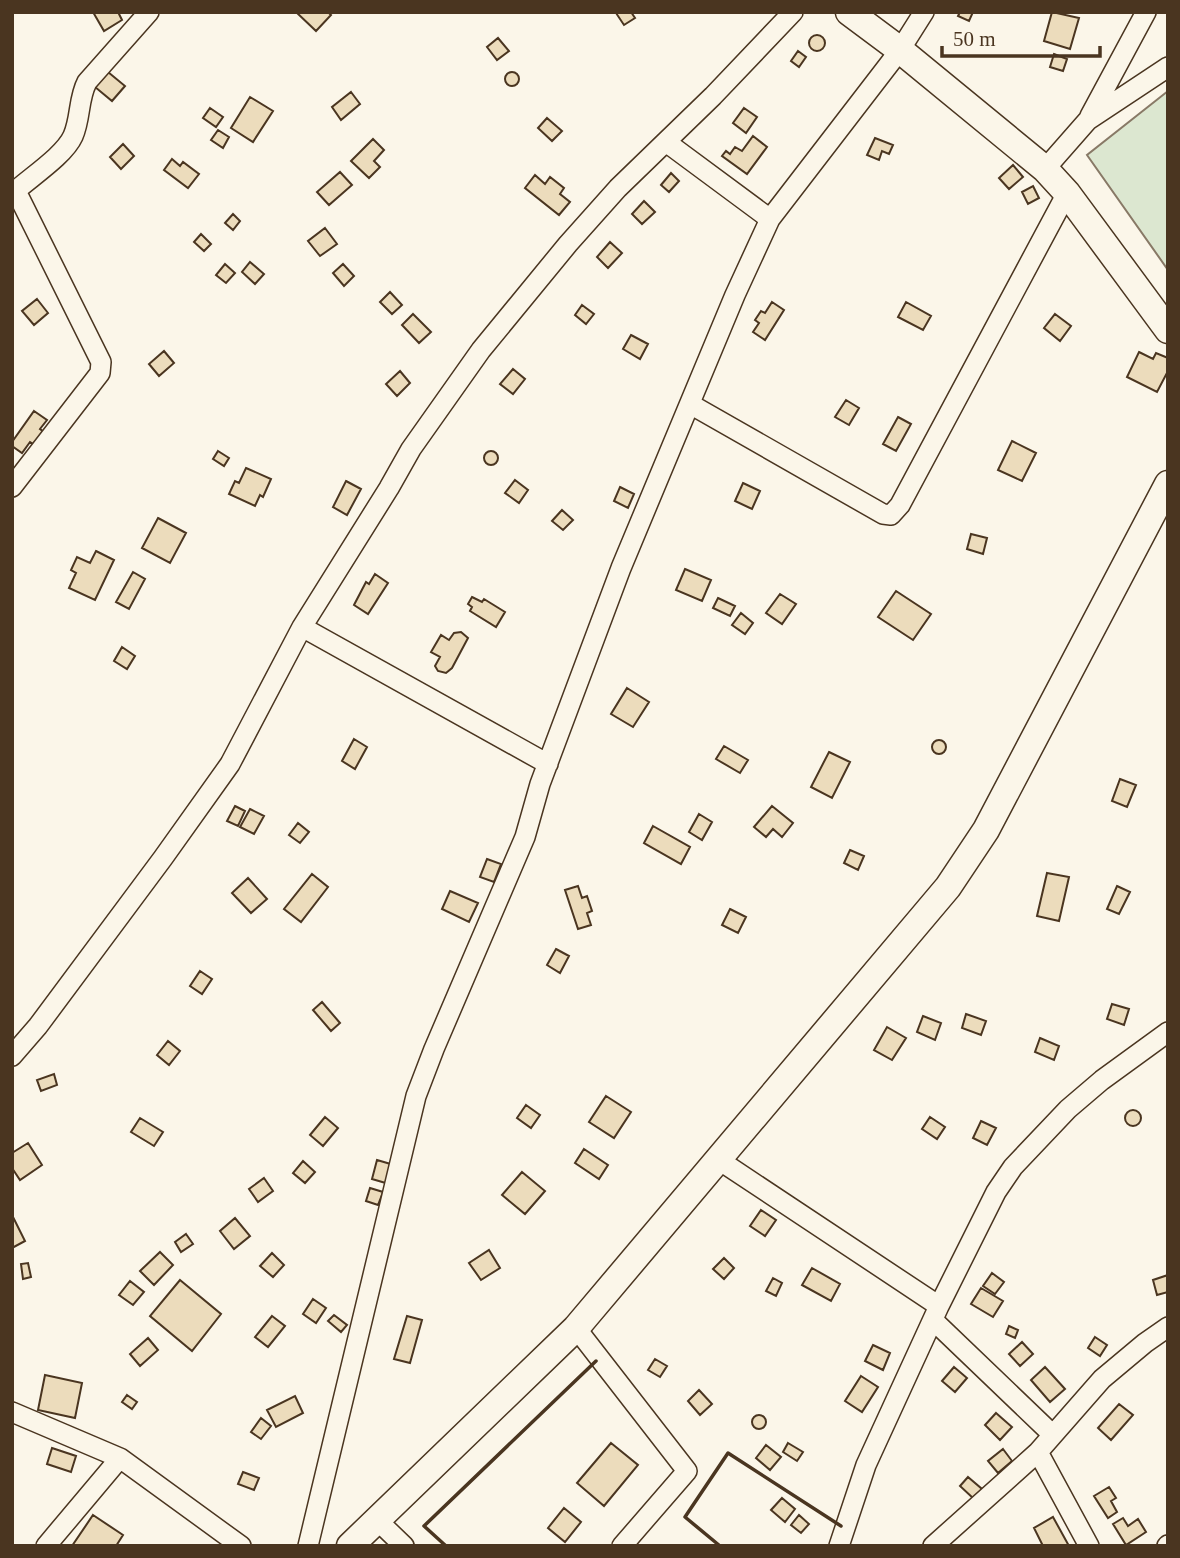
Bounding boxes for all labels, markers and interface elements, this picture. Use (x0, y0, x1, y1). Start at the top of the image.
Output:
scale bar (942, 14, 1100, 58)
text: 50 m (953, 27, 996, 51)

